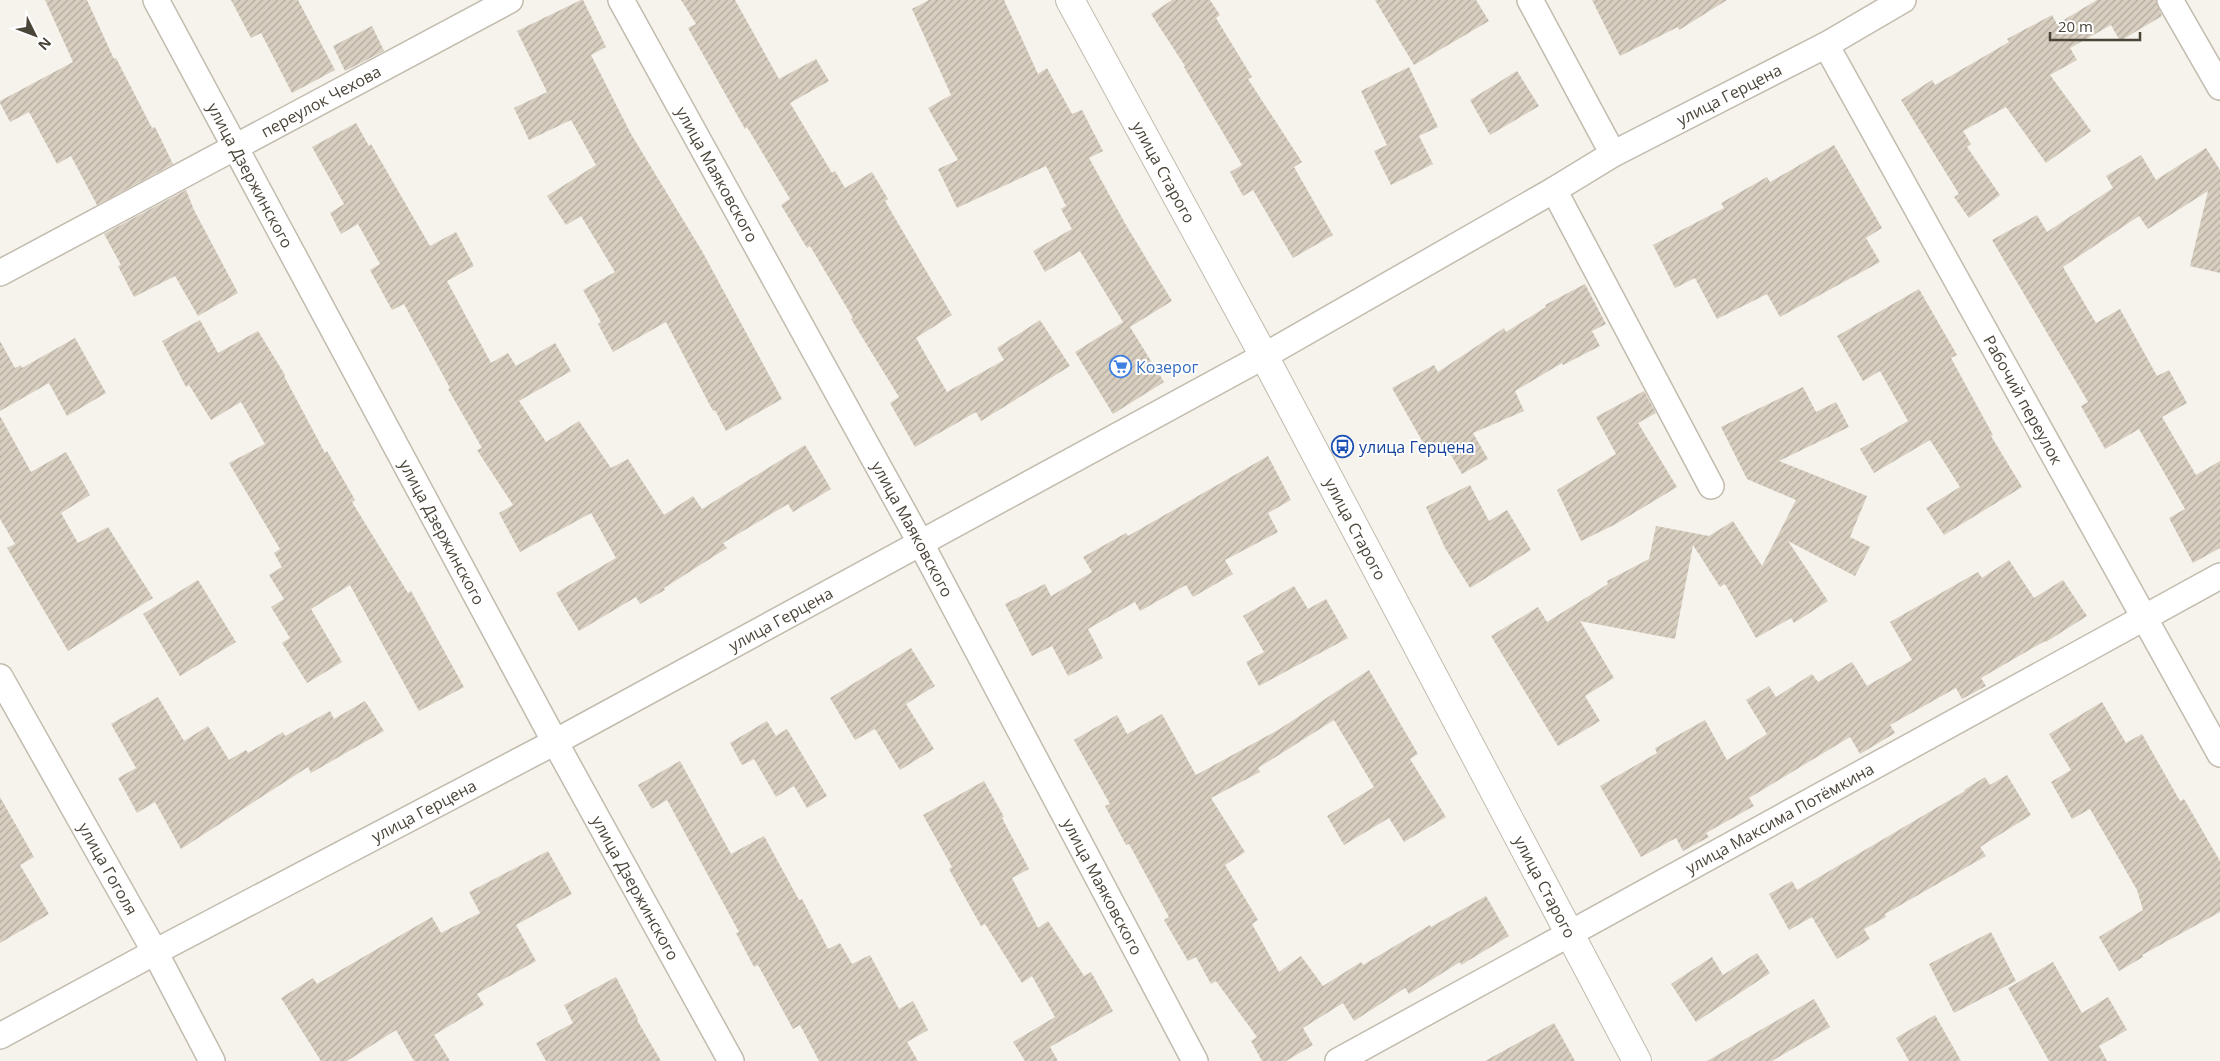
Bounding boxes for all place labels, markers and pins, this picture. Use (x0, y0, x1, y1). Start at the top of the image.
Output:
supermarket icon: Козерог (1108, 355, 1132, 379)
place label: Козерог (1136, 356, 1199, 378)
bus stop icon: улица Герцена (1331, 435, 1355, 459)
place label: улица Герцена (1359, 436, 1475, 458)

